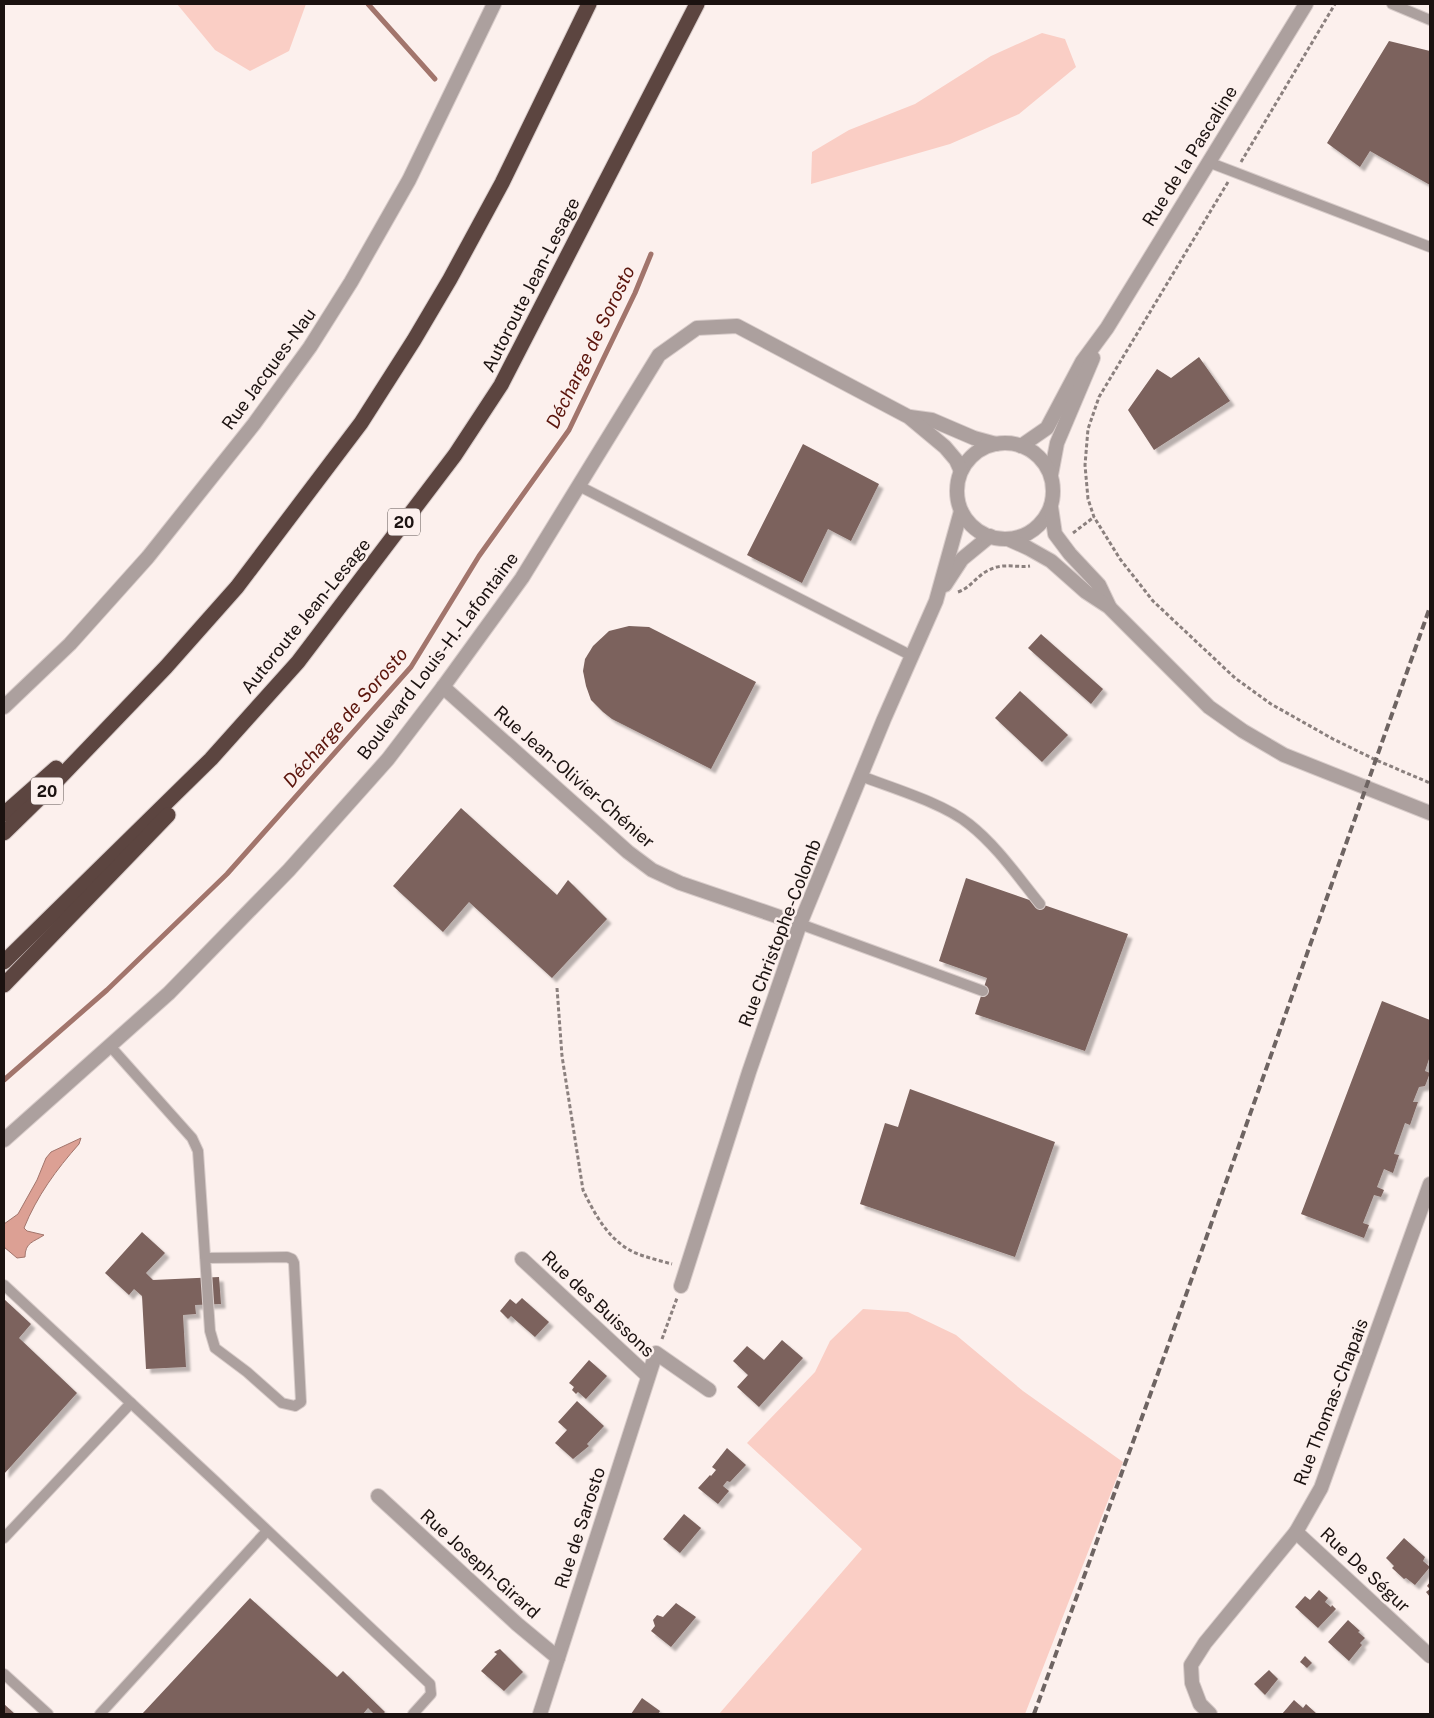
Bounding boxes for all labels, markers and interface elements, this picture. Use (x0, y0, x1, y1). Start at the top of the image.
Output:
street label: Rue de la Pascaline (1138, 81, 1241, 230)
street label: Autoroute Jean-Lesage (477, 194, 584, 376)
water label: Décharge de Sorosto (541, 262, 639, 432)
street label: Rue Jacques-Nau (217, 304, 320, 434)
road number: 20 (388, 508, 420, 536)
street label: Autoroute Jean-Lesage (237, 534, 375, 697)
street label: Boulevard Louis-H.-Lafontaine (353, 548, 522, 763)
water label: Décharge de Sorosto (278, 643, 412, 791)
street label: Rue Jean-Olivier-Chénier (490, 701, 659, 852)
road number: 20 (31, 778, 63, 804)
street label: Rue Christophe-Colomb (734, 836, 825, 1030)
street label: Rue des Buissons (538, 1246, 659, 1361)
street label: Rue Thomas-Chapais (1289, 1315, 1372, 1488)
street label: Rue de Sarosto (550, 1464, 609, 1591)
street label: Rue Joseph-Girard (416, 1505, 544, 1623)
street label: Rue De Ségur (1316, 1523, 1414, 1616)

